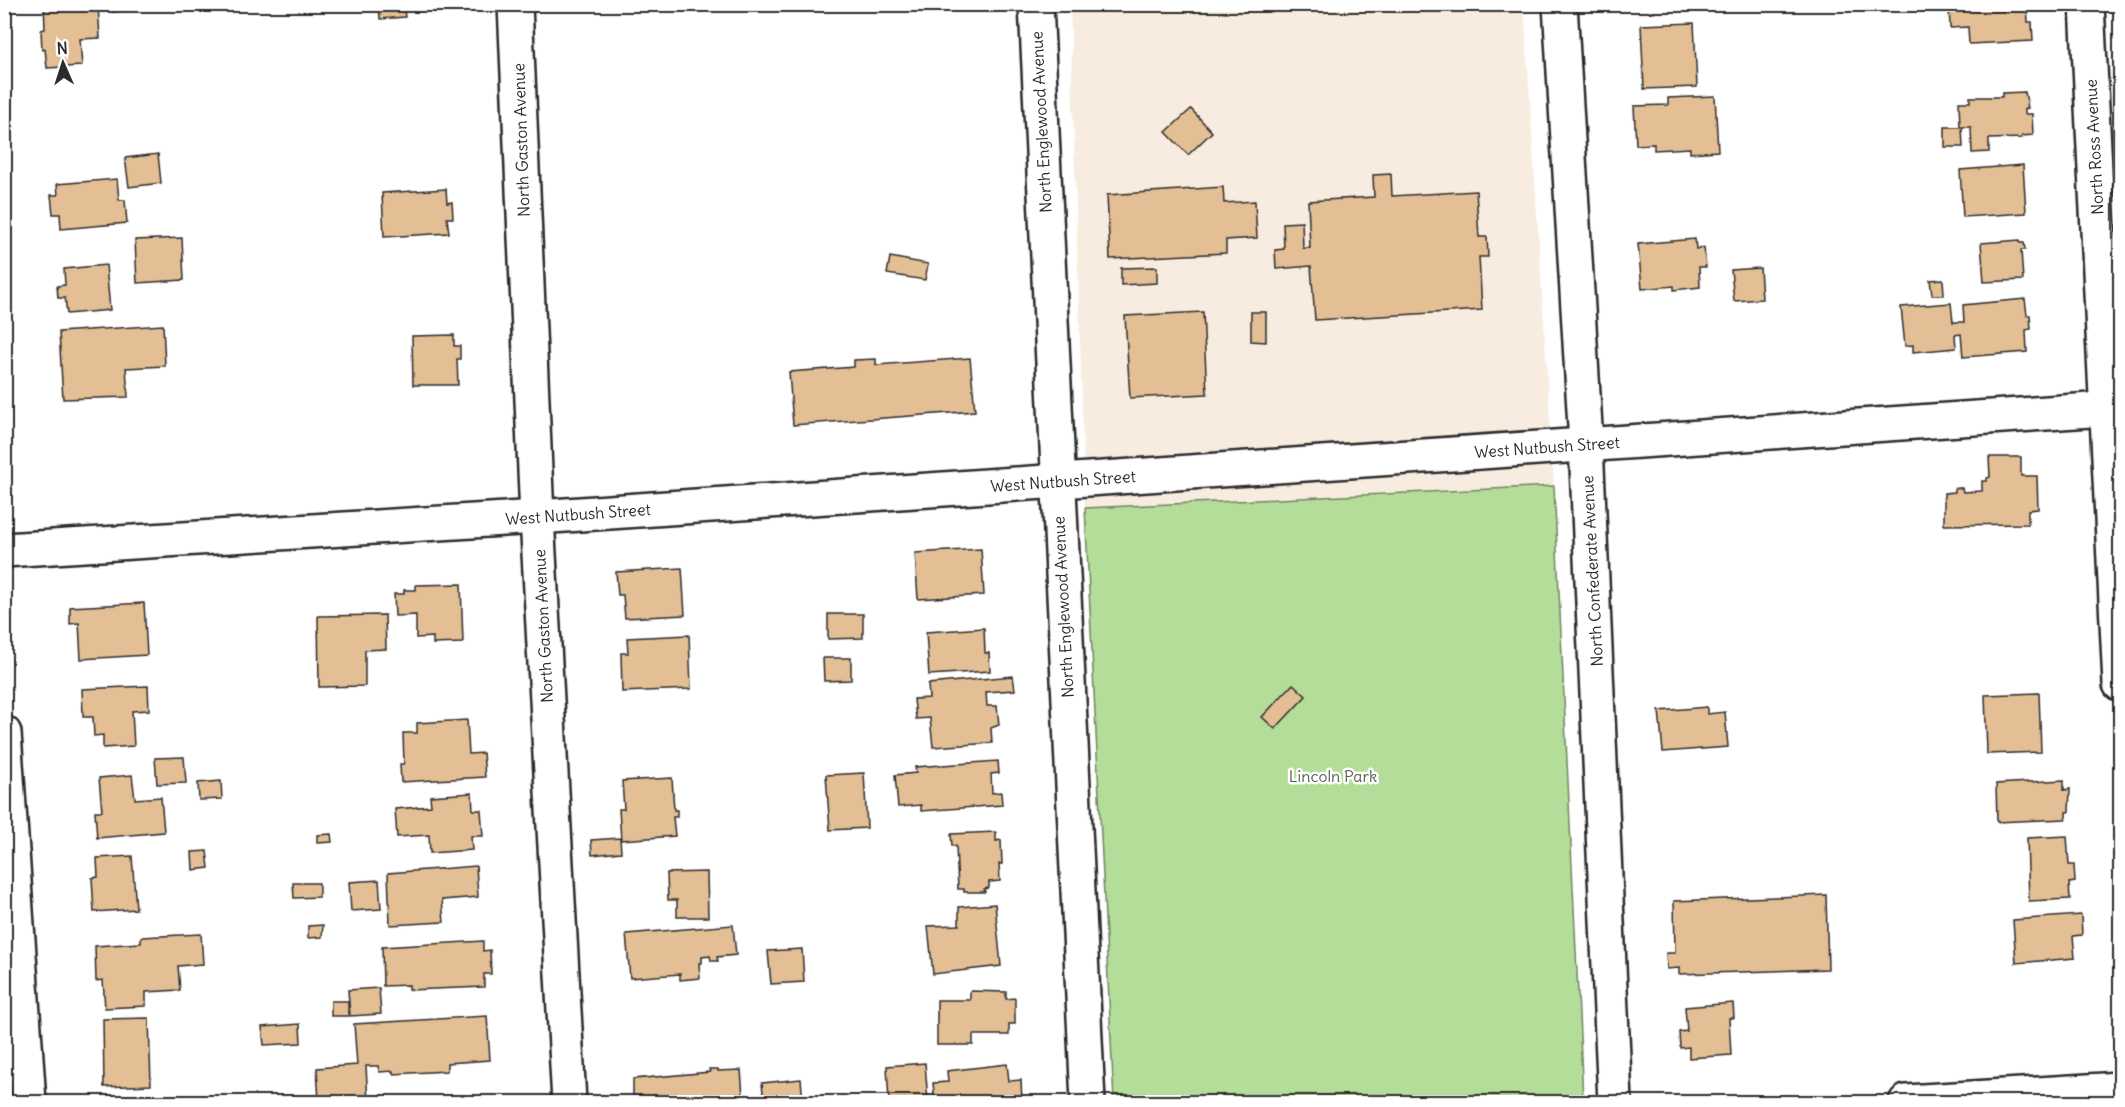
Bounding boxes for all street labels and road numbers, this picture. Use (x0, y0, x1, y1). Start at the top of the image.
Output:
street label: North Englewood Avenue (1026, 31, 1056, 213)
street label: North Gaston Avenue (508, 63, 534, 217)
street label: North Ross Avenue (2080, 79, 2108, 215)
street label: West Nutbush Street (1474, 432, 1621, 462)
street label: West Nutbush Street (990, 466, 1137, 496)
street label: North Confederate Avenue (1577, 475, 1607, 667)
street label: West Nutbush Street (505, 499, 652, 529)
street label: North Englewood Avenue (1048, 516, 1078, 698)
street label: North Gaston Avenue (529, 549, 557, 703)

